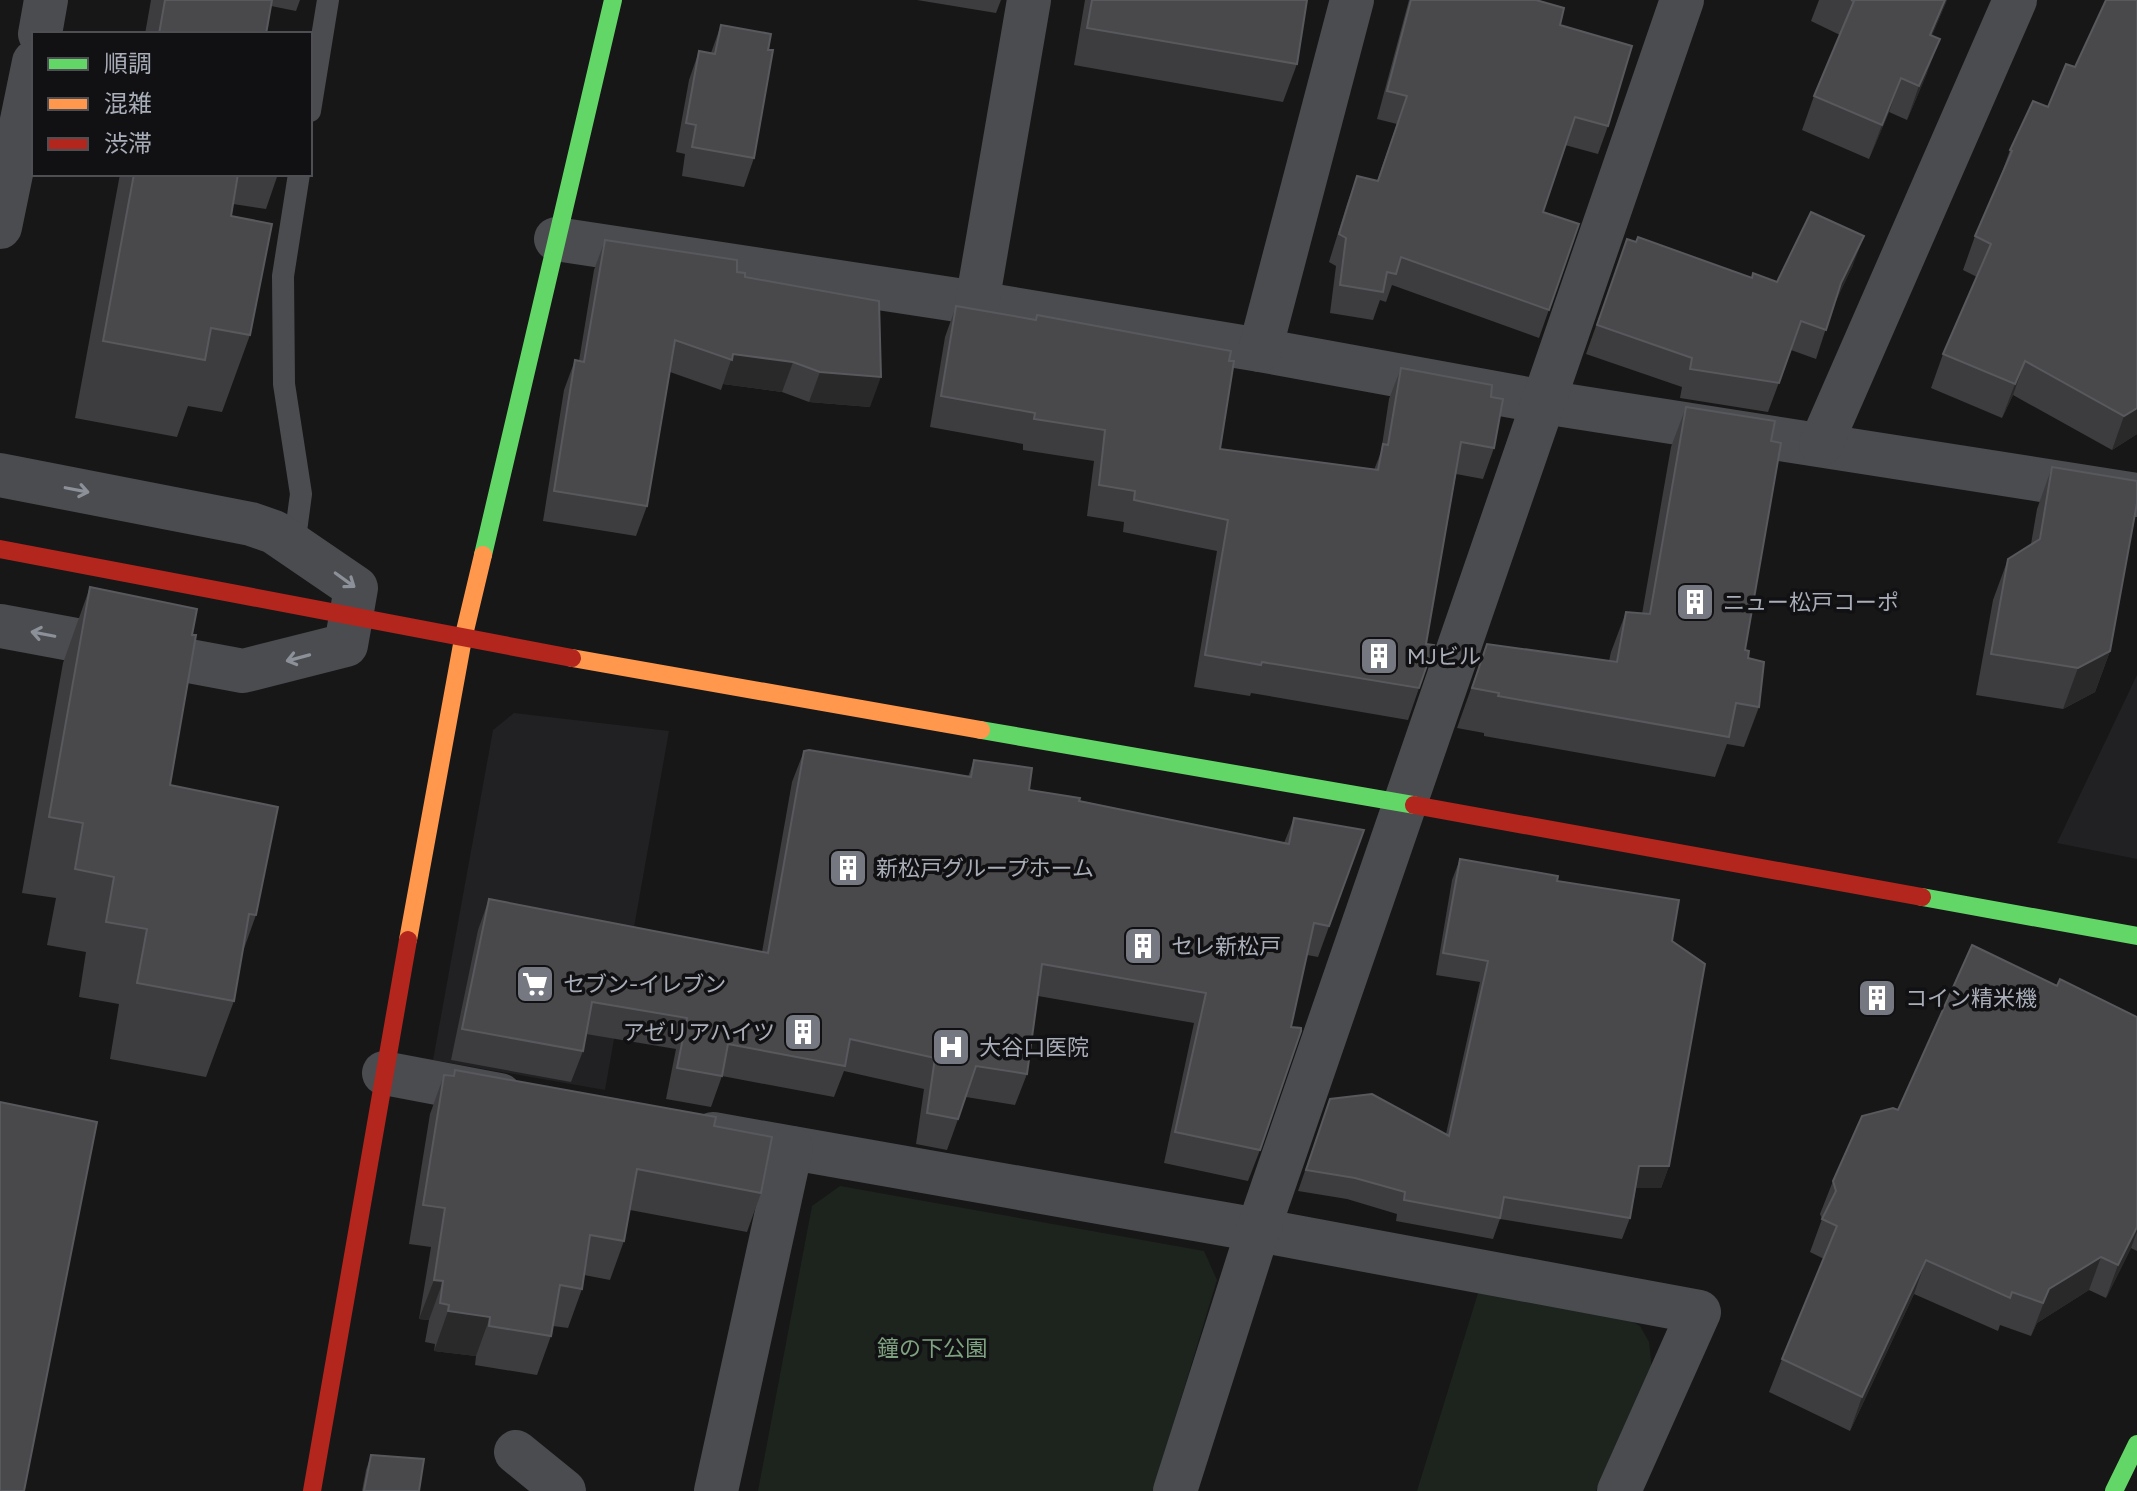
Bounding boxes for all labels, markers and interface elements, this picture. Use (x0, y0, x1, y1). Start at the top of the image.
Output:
legend (32, 32, 312, 176)
text: 順調 (104, 49, 152, 78)
text: 混雑 (104, 89, 152, 118)
text: 渋滞 (104, 129, 152, 158)
one-way arrow (63, 483, 89, 498)
one-way arrow (334, 571, 355, 588)
building icon: ニュー松戸コーポ (1674, 581, 1716, 623)
place label: ニュー松戸コーポ (1723, 589, 1899, 616)
one-way arrow (30, 625, 56, 640)
building icon: MJビル (1358, 635, 1400, 677)
place label: MJビル (1407, 643, 1481, 670)
one-way arrow (285, 651, 311, 666)
building icon: 新松戸グループホーム (827, 847, 869, 889)
place label: 新松戸グループホーム (876, 855, 1094, 882)
building icon: セレ新松戸 (1122, 925, 1164, 967)
place label: セレ新松戸 (1171, 933, 1281, 960)
supermarket icon: セブン-イレブン (514, 963, 556, 1005)
place label: セブン-イレブン (563, 971, 726, 998)
building icon: コイン精米機 (1856, 977, 1898, 1019)
place label: コイン精米機 (1905, 985, 2037, 1012)
building icon: アゼリアハイツ (782, 1011, 824, 1053)
place label: アゼリアハイツ (623, 1019, 775, 1046)
hospital icon: 大谷口医院 (930, 1026, 972, 1068)
place label: 大谷口医院 (979, 1034, 1089, 1061)
park label: 鐘の下公園 (877, 1335, 987, 1362)

